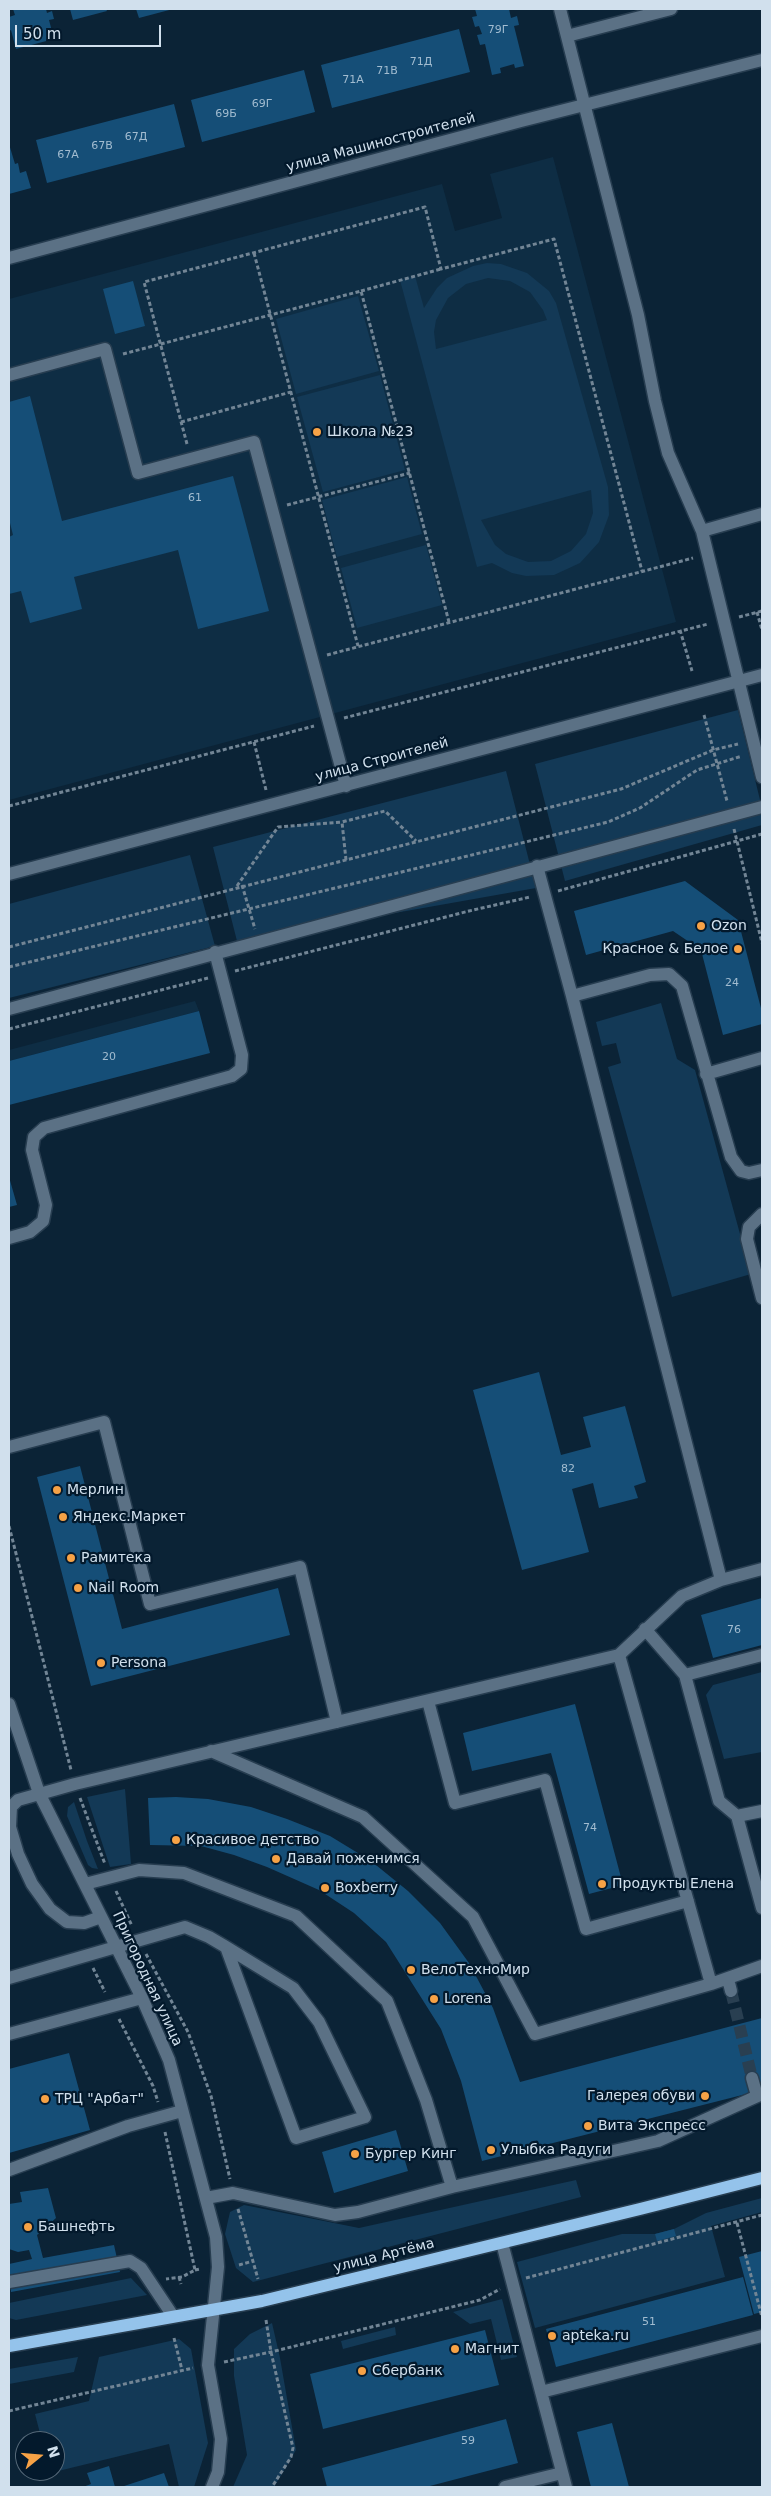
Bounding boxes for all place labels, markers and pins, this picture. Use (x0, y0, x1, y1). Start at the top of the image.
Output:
place label: Школа №23 (327, 424, 413, 440)
marker: Школа №23 (311, 426, 323, 438)
place label: Ozon (711, 918, 747, 934)
marker: Ozon (695, 920, 707, 932)
place label: Красное & Белое (602, 941, 728, 957)
marker: Красное & Белое (732, 943, 744, 955)
place label: Мерлин (67, 1482, 124, 1498)
marker: Мерлин (51, 1484, 63, 1496)
place label: Яндекс.Маркет (73, 1509, 186, 1525)
marker: Яндекс.Маркет (57, 1511, 69, 1523)
place label: Рамитека (81, 1550, 151, 1566)
marker: Рамитека (65, 1552, 77, 1564)
place label: Nail Room (88, 1580, 159, 1596)
marker: Nail Room (72, 1582, 84, 1594)
place label: Persona (111, 1655, 167, 1671)
marker: Persona (95, 1657, 107, 1669)
place label: Красивое детство (186, 1832, 319, 1848)
marker: Красивое детство (170, 1834, 182, 1846)
place label: Давай поженимся (286, 1851, 420, 1867)
marker: Давай поженимся (270, 1853, 282, 1865)
place label: Продукты Елена (612, 1876, 734, 1892)
marker: Продукты Елена (596, 1878, 608, 1890)
place label: Boxberry (335, 1880, 398, 1896)
marker: Boxberry (319, 1882, 331, 1894)
place label: ВелоТехноМир (421, 1962, 530, 1978)
marker: ВелоТехноМир (405, 1964, 417, 1976)
place label: Lorena (444, 1991, 492, 2007)
marker: Lorena (428, 1993, 440, 2005)
place label: Галерея обуви (587, 2088, 695, 2104)
marker: Галерея обуви (699, 2090, 711, 2102)
place label: ТРЦ "Арбат" (55, 2091, 144, 2107)
marker: ТРЦ "Арбат" (39, 2093, 51, 2105)
place label: Вита Экспресс (598, 2118, 706, 2134)
marker: Вита Экспресс (582, 2120, 594, 2132)
place label: Улыбка Радуги (501, 2142, 611, 2158)
marker: Улыбка Радуги (485, 2144, 497, 2156)
place label: Бургер Кинг (365, 2146, 457, 2162)
marker: Бургер Кинг (349, 2148, 361, 2160)
place label: Башнефть (38, 2219, 115, 2235)
marker: Башнефть (22, 2221, 34, 2233)
place label: apteka.ru (562, 2328, 629, 2344)
marker: apteka.ru (546, 2330, 558, 2342)
place label: Магнит (465, 2341, 519, 2357)
marker: Магнит (449, 2343, 461, 2355)
place label: Сбербанк (372, 2363, 443, 2379)
marker: Сбербанк (356, 2365, 368, 2377)

